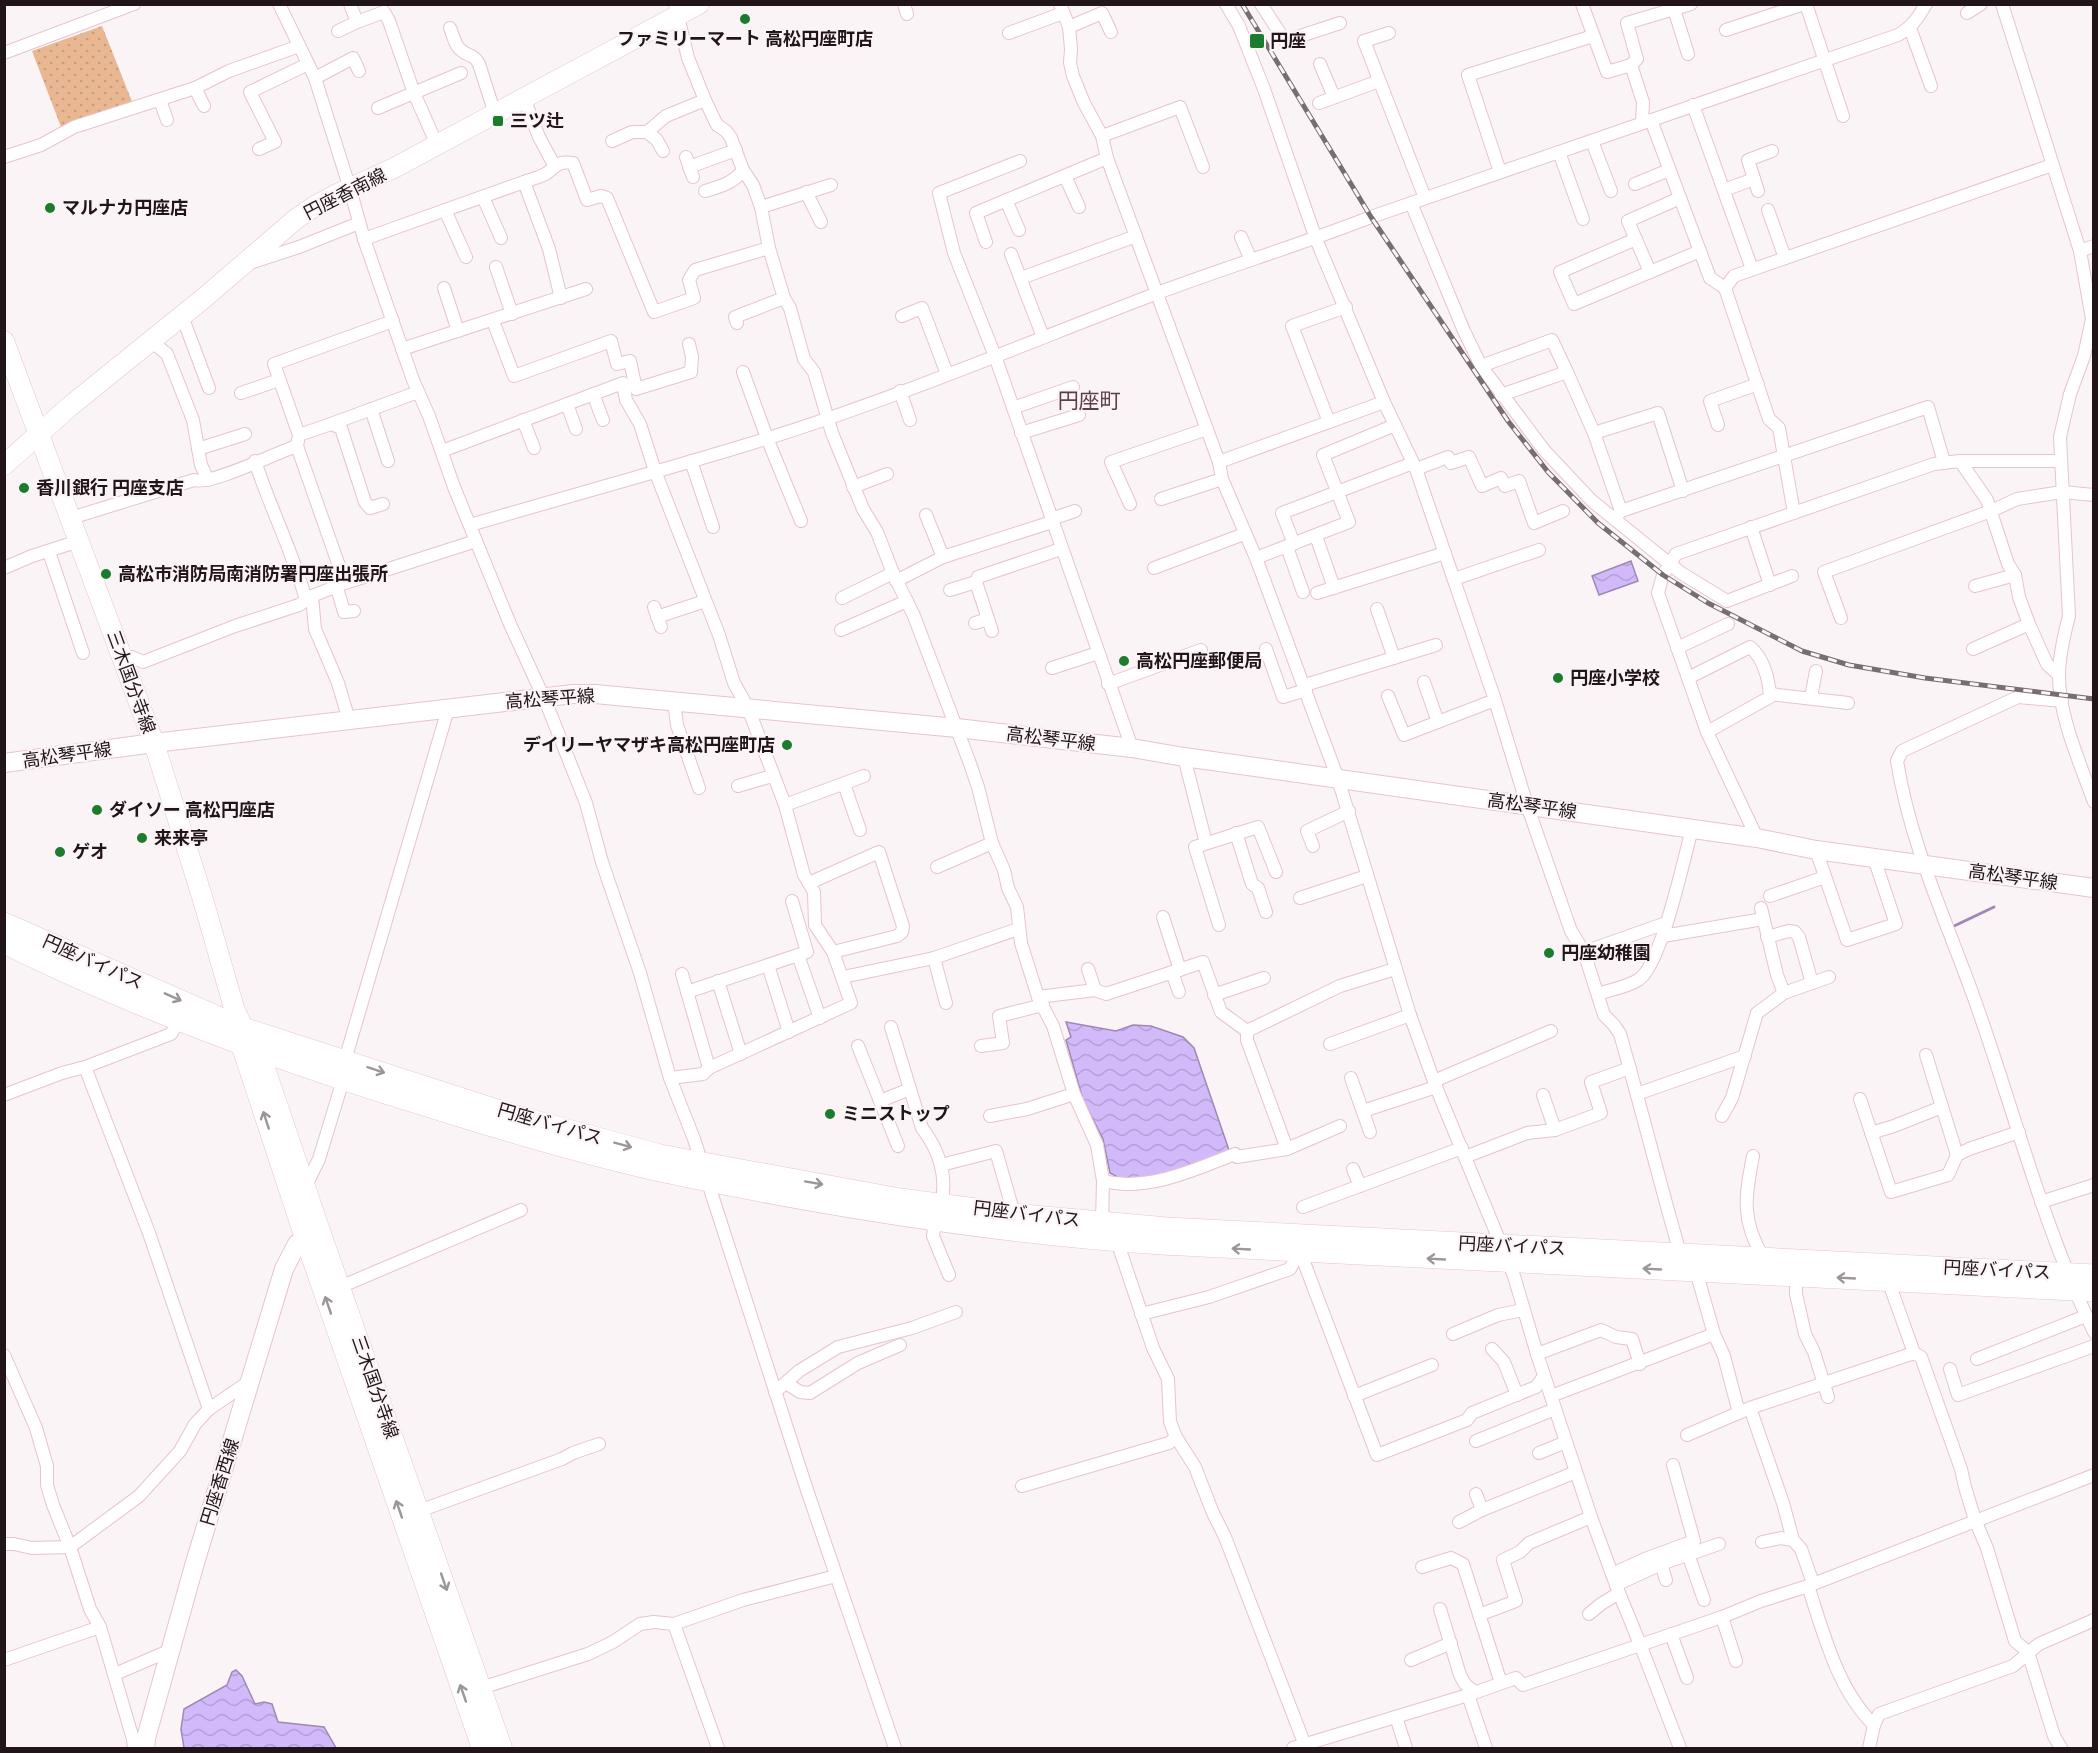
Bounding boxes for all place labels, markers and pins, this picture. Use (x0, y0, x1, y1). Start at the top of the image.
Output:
marker: ファミリーマート 高松円座町店 (738, 12, 752, 26)
place label: ファミリーマート 高松円座町店 (617, 28, 873, 50)
place label: 円座 (1270, 30, 1306, 52)
marker: 円座 (1248, 32, 1266, 50)
place label: 三ツ辻 (510, 110, 564, 132)
marker: 三ツ辻 (491, 114, 505, 128)
place label: マルナカ円座店 (62, 197, 188, 219)
marker: マルナカ円座店 (43, 201, 57, 215)
place label: 香川銀行 円座支店 (36, 477, 184, 499)
marker: 香川銀行 円座支店 (17, 481, 31, 495)
place label: 高松市消防局南消防署円座出張所 (118, 563, 388, 585)
marker: 高松市消防局南消防署円座出張所 (99, 567, 113, 581)
place label: 高松円座郵便局 (1136, 650, 1262, 672)
marker: 高松円座郵便局 (1117, 654, 1131, 668)
place label: 円座小学校 (1570, 667, 1660, 689)
marker: 円座小学校 (1551, 671, 1565, 685)
place label: デイリーヤマザキ高松円座町店 (523, 734, 775, 756)
marker: デイリーヤマザキ高松円座町店 (780, 738, 794, 752)
place label: ダイソー 高松円座店 (109, 799, 275, 821)
marker: ダイソー 高松円座店 (90, 803, 104, 817)
place label: 来来亭 (154, 827, 208, 849)
marker: 来来亭 (135, 831, 149, 845)
place label: ゲオ (72, 841, 108, 863)
marker: ゲオ (53, 845, 67, 859)
place label: 円座幼稚園 (1561, 942, 1651, 964)
marker: 円座幼稚園 (1542, 946, 1556, 960)
place label: ミニストップ (842, 1103, 950, 1125)
marker: ミニストップ (823, 1107, 837, 1121)

